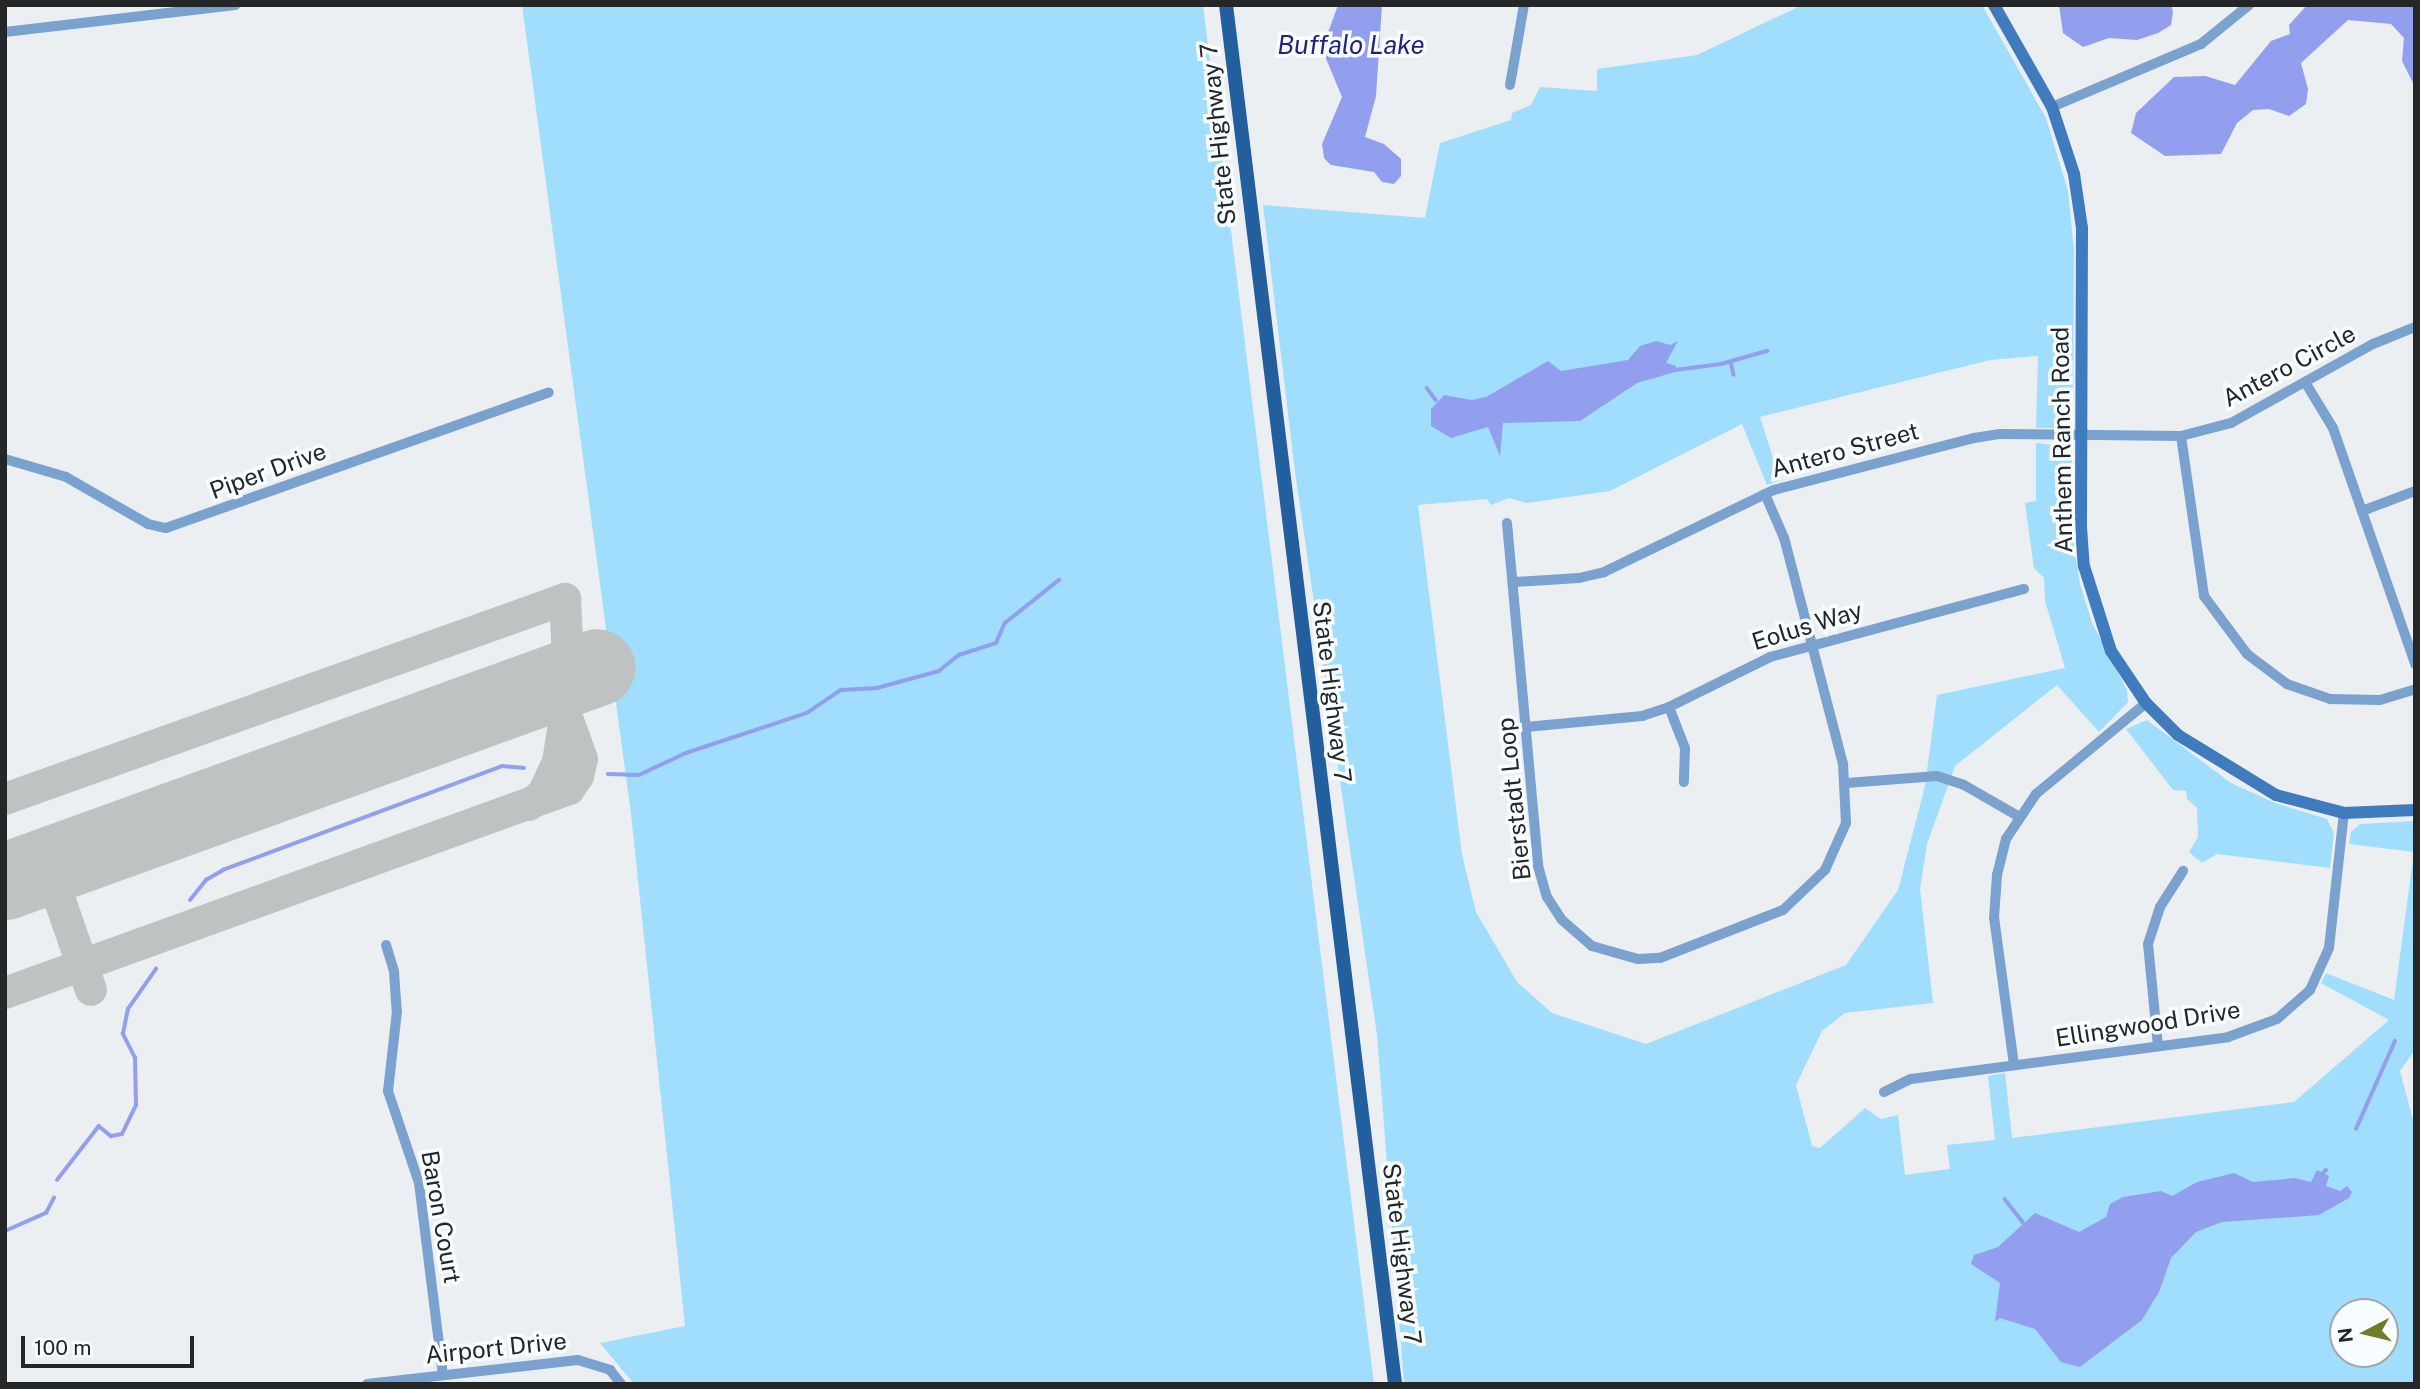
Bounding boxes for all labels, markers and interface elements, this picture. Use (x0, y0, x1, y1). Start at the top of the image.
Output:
water label: Buffalo Lake (1277, 29, 1425, 61)
street label: State Highway 7 (1194, 41, 1242, 227)
street label: Antero Circle (2218, 319, 2360, 413)
street label: Anthem Ranch Road (2046, 327, 2078, 553)
street label: Antero Street (1768, 416, 1922, 484)
street label: Piper Drive (206, 437, 330, 505)
street label: Eolus Way (1748, 595, 1866, 657)
street label: State Highway 7 (1307, 599, 1357, 785)
street label: Bierstadt Loop (1491, 716, 1537, 882)
street label: Ellingwood Drive (2054, 995, 2242, 1053)
street label: Baron Court (415, 1148, 467, 1286)
street label: State Highway 7 (1377, 1161, 1427, 1347)
north arrow (2329, 1298, 2399, 1368)
scale bar (24, 1322, 198, 1366)
street label: Airport Drive (424, 1326, 568, 1370)
text: N (2333, 1327, 2357, 1344)
text: 100 m (34, 1335, 91, 1360)

